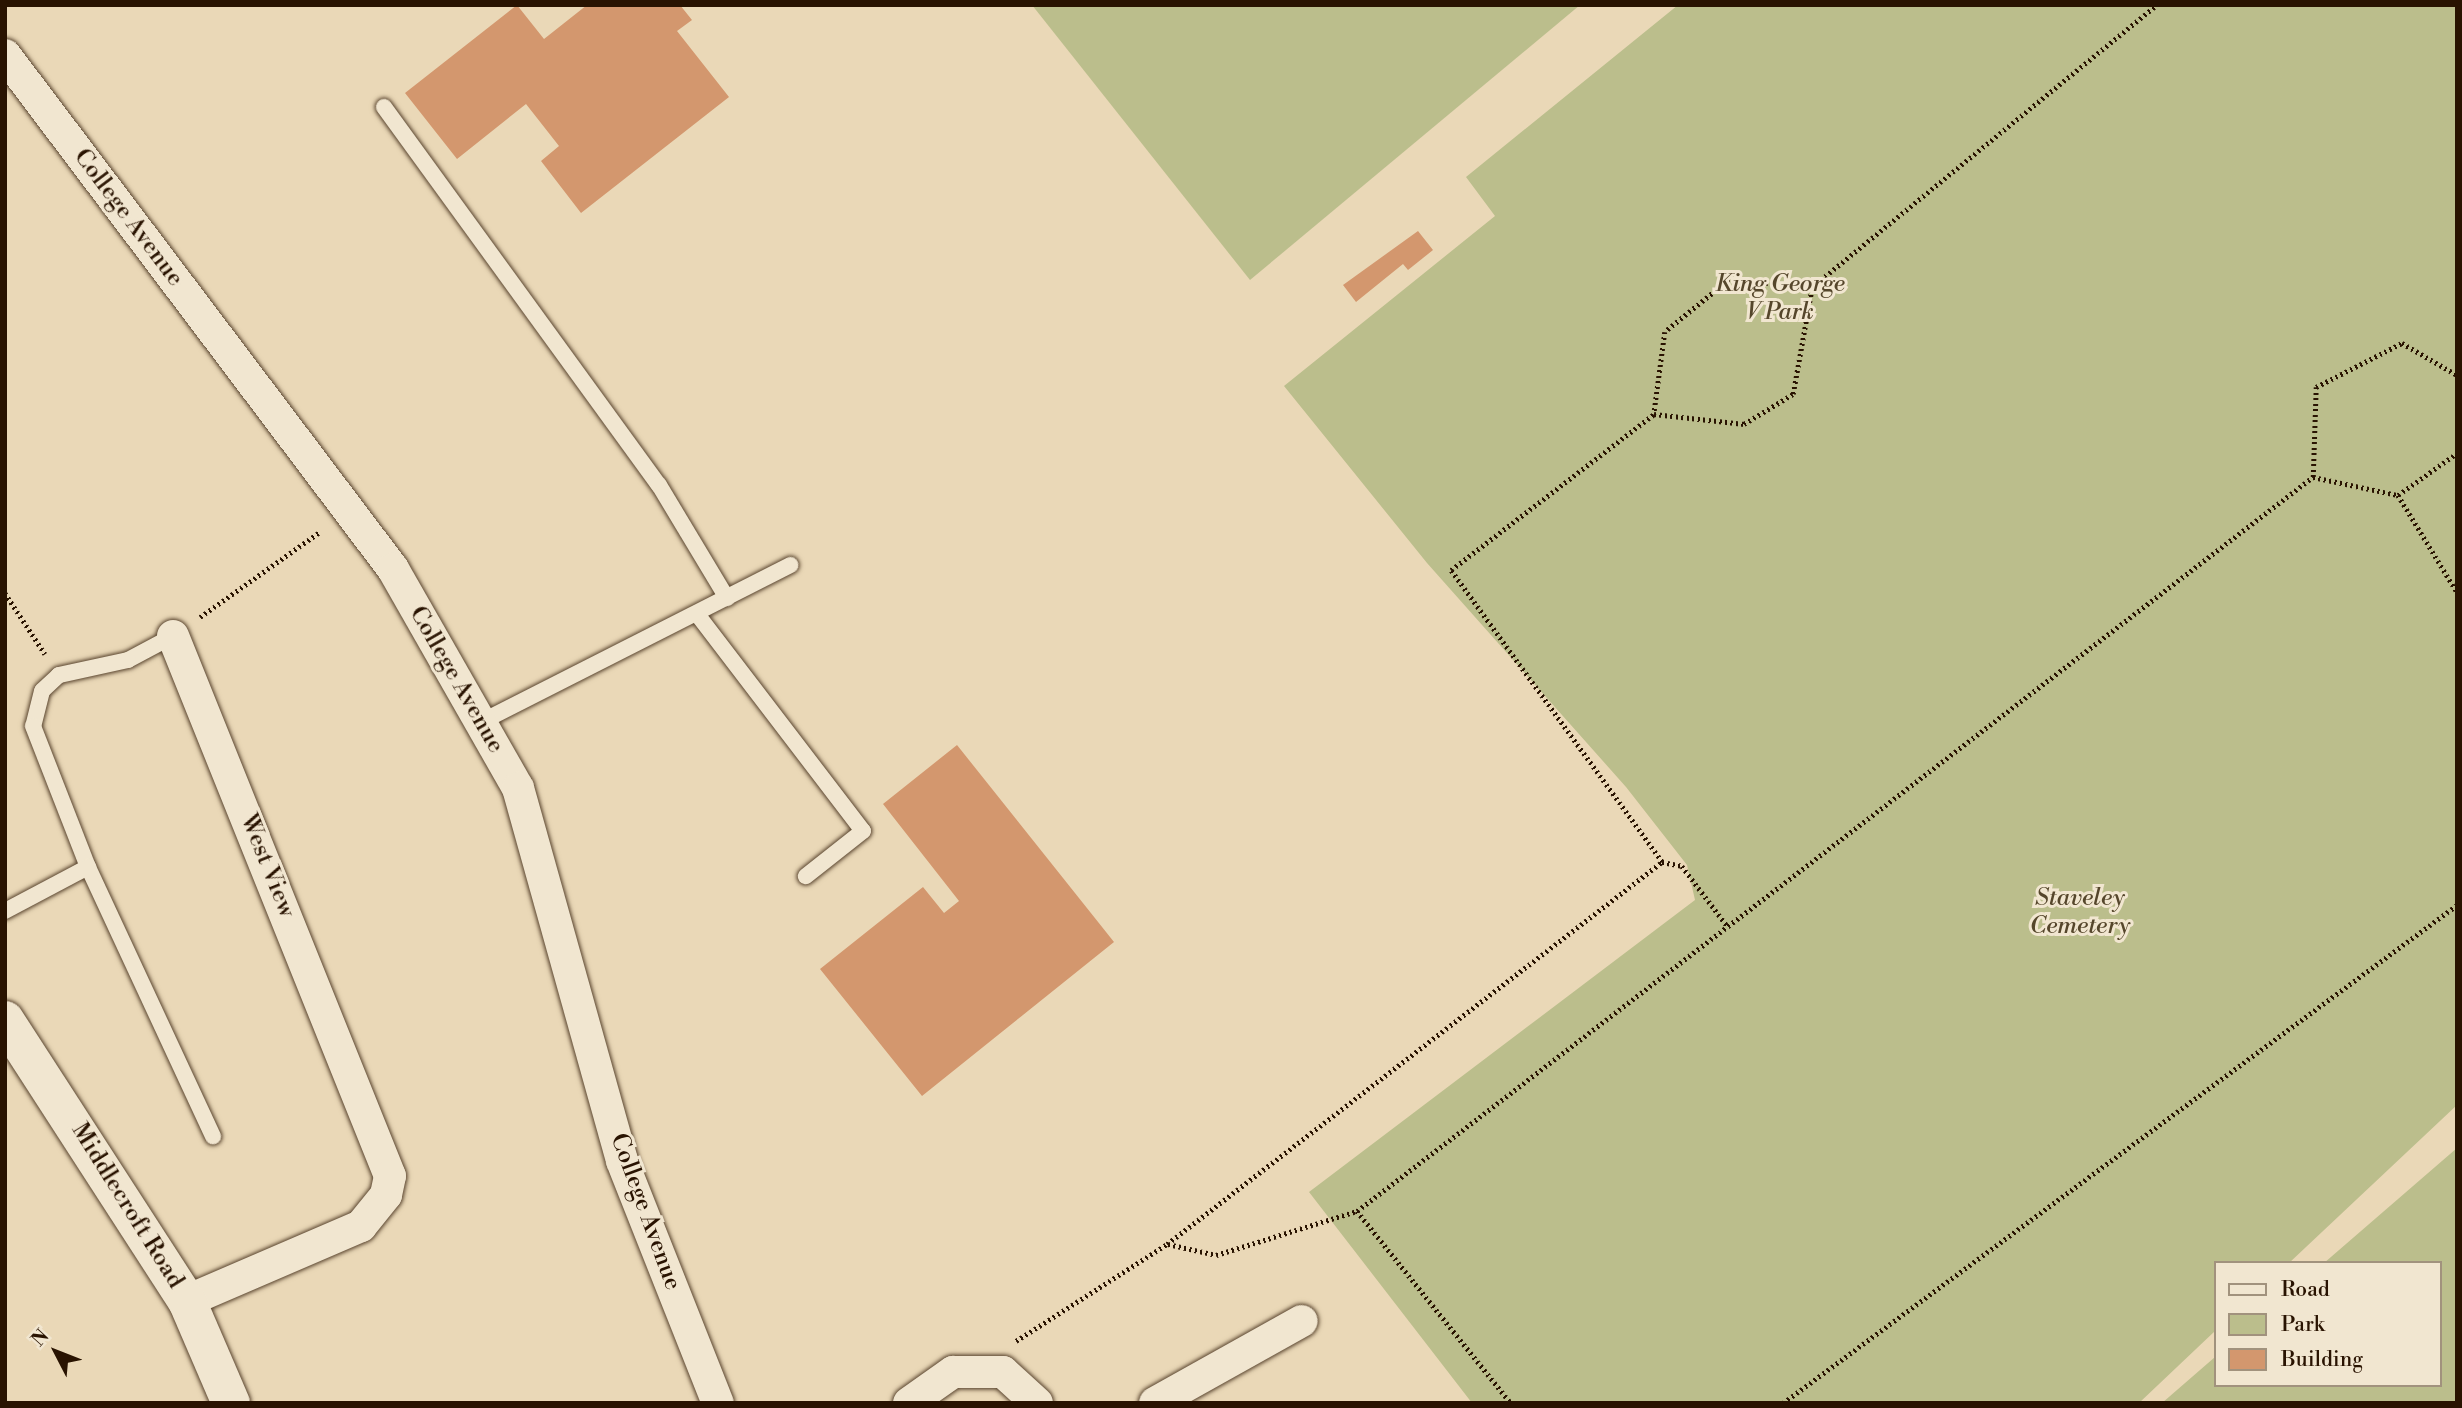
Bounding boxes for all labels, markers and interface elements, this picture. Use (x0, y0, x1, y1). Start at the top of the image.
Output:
street label: College Avenue (67, 144, 189, 292)
park label: King George V Park (1715, 271, 1845, 327)
street label: College Avenue (402, 602, 510, 758)
street label: West View (233, 810, 301, 922)
park label: Staveley Cemetery (2030, 885, 2130, 941)
street label: Middlecroft Road (65, 1118, 189, 1294)
street label: College Avenue (603, 1130, 687, 1294)
legend (2214, 1261, 2441, 1387)
text: Road (2281, 1277, 2330, 1303)
text: Park (2281, 1312, 2325, 1338)
north arrow (21, 1317, 91, 1387)
text: N (26, 1324, 54, 1352)
text: Building (2281, 1347, 2363, 1373)

